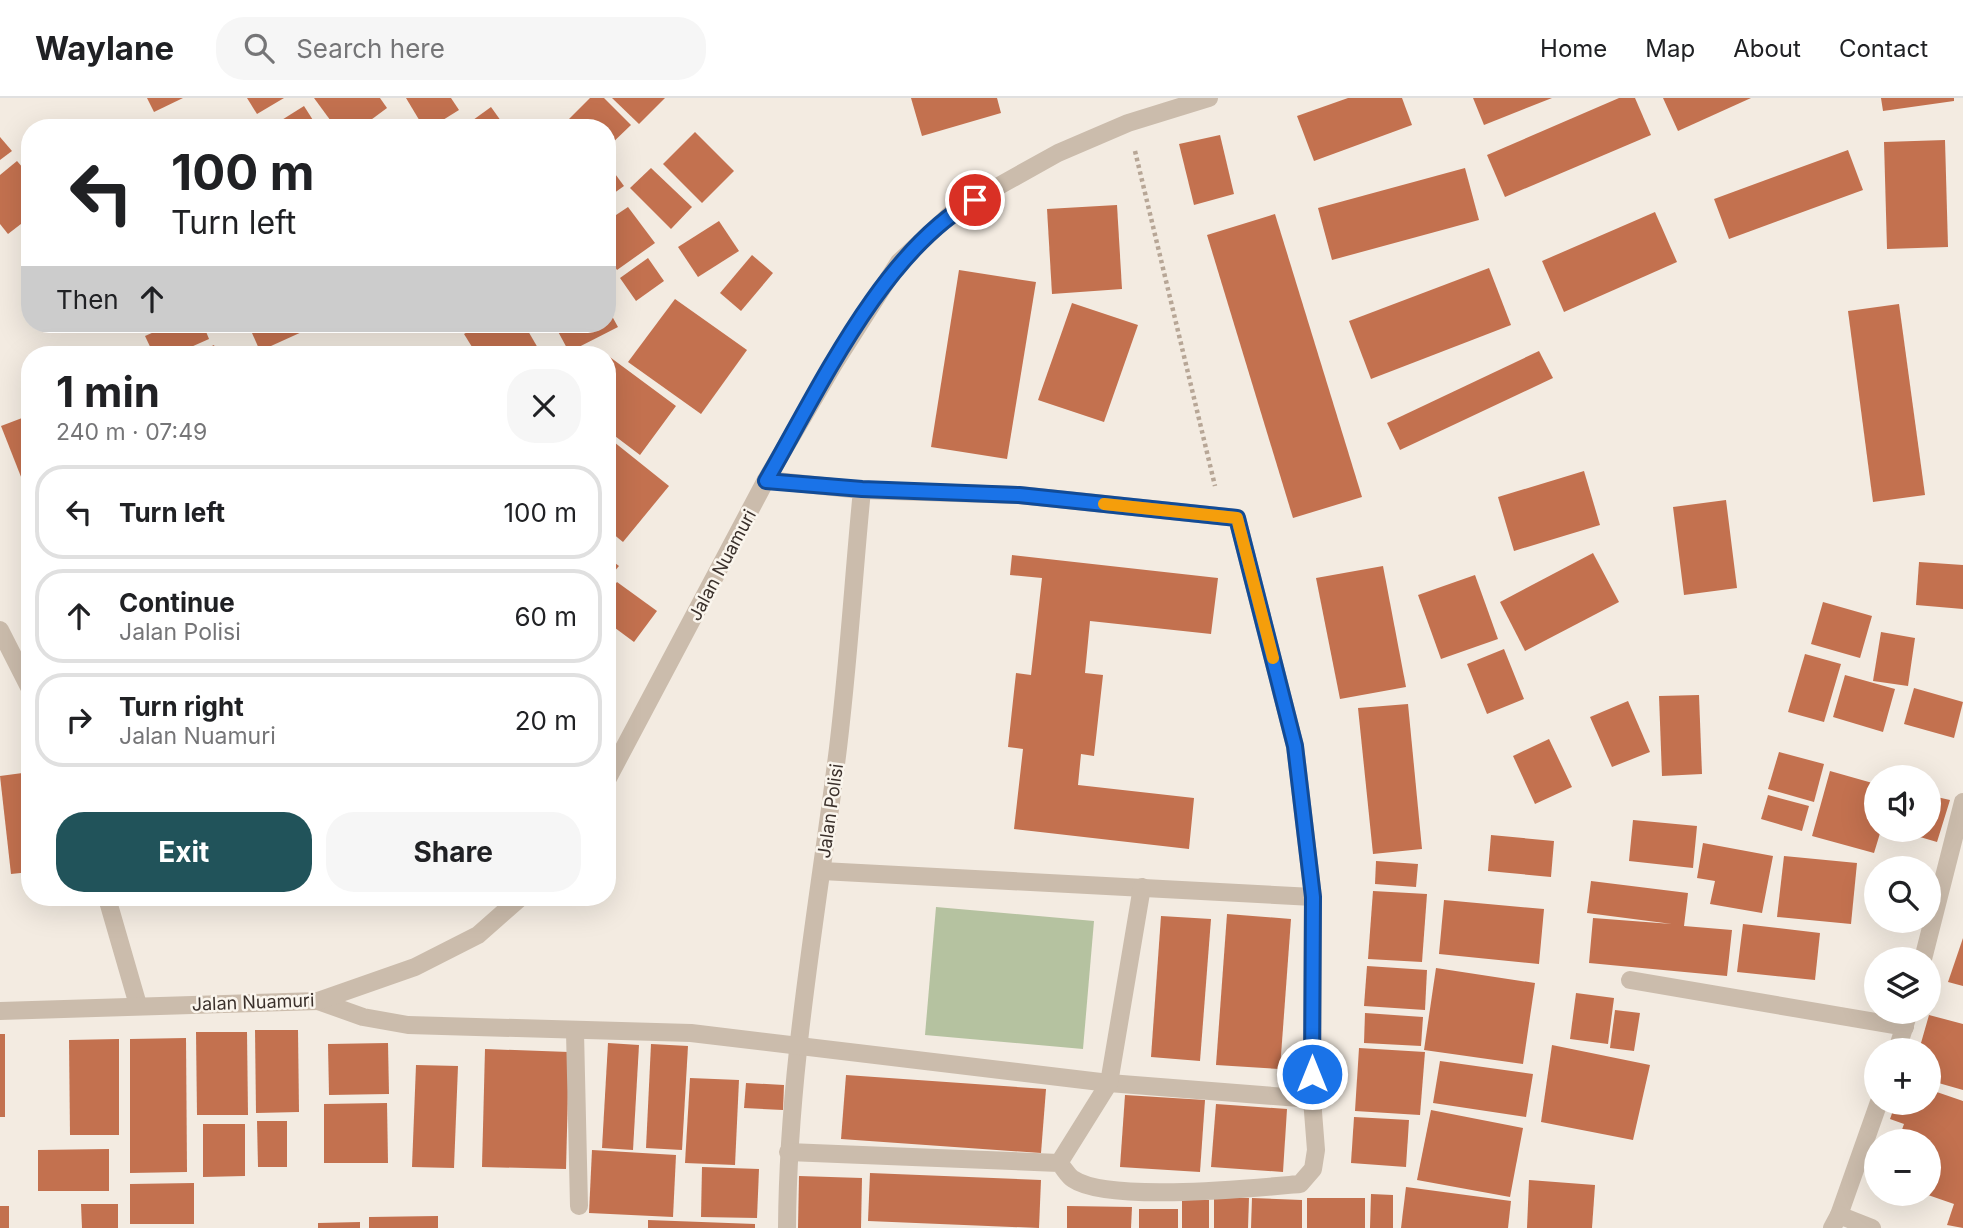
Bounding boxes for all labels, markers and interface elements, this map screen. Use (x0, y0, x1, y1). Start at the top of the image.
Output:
search box (216, 17, 706, 80)
text: Waylane (35, 28, 174, 68)
icon: search (240, 29, 278, 67)
text: Search here (296, 33, 445, 64)
text: Home (1540, 34, 1607, 63)
text: Map (1645, 34, 1695, 63)
text: About (1733, 34, 1801, 63)
text: Contact (1839, 34, 1928, 63)
text: 100 m (171, 143, 315, 202)
icon: left (56, 147, 147, 238)
pin (945, 170, 1005, 230)
icon: arrive (956, 181, 994, 219)
text: Turn left (171, 203, 296, 242)
icon: ahead (133, 280, 171, 318)
text: Then (56, 284, 119, 315)
text: 1 min (56, 366, 160, 417)
button: close (507, 369, 581, 443)
text: 240 m · 07:49 (56, 418, 207, 446)
icon: left (60, 493, 98, 531)
text: Turn left (119, 497, 225, 528)
text: 100 m (504, 497, 577, 528)
street label: Jalan Nuamuri (684, 506, 760, 624)
text: Continue (119, 587, 235, 618)
icon: ahead (60, 597, 98, 635)
text: 60 m (514, 601, 577, 632)
text: Jalan Polisi (119, 618, 241, 646)
text: Turn right (119, 691, 244, 722)
icon: right (60, 701, 98, 739)
text: 20 m (515, 705, 577, 736)
text: Jalan Nuamuri (119, 722, 276, 750)
street label: Jalan Polisi (813, 762, 847, 860)
map controls (1864, 765, 1941, 1206)
button: sound (1864, 765, 1941, 842)
button: Exit (56, 812, 312, 892)
button: Share (326, 812, 581, 892)
button: search (1864, 856, 1941, 933)
button: layers (1864, 947, 1941, 1024)
street label: Jalan Nuamuri (191, 989, 315, 1015)
position arrow (1275, 1037, 1349, 1111)
button: + (1864, 1038, 1941, 1115)
button: − (1864, 1129, 1941, 1206)

